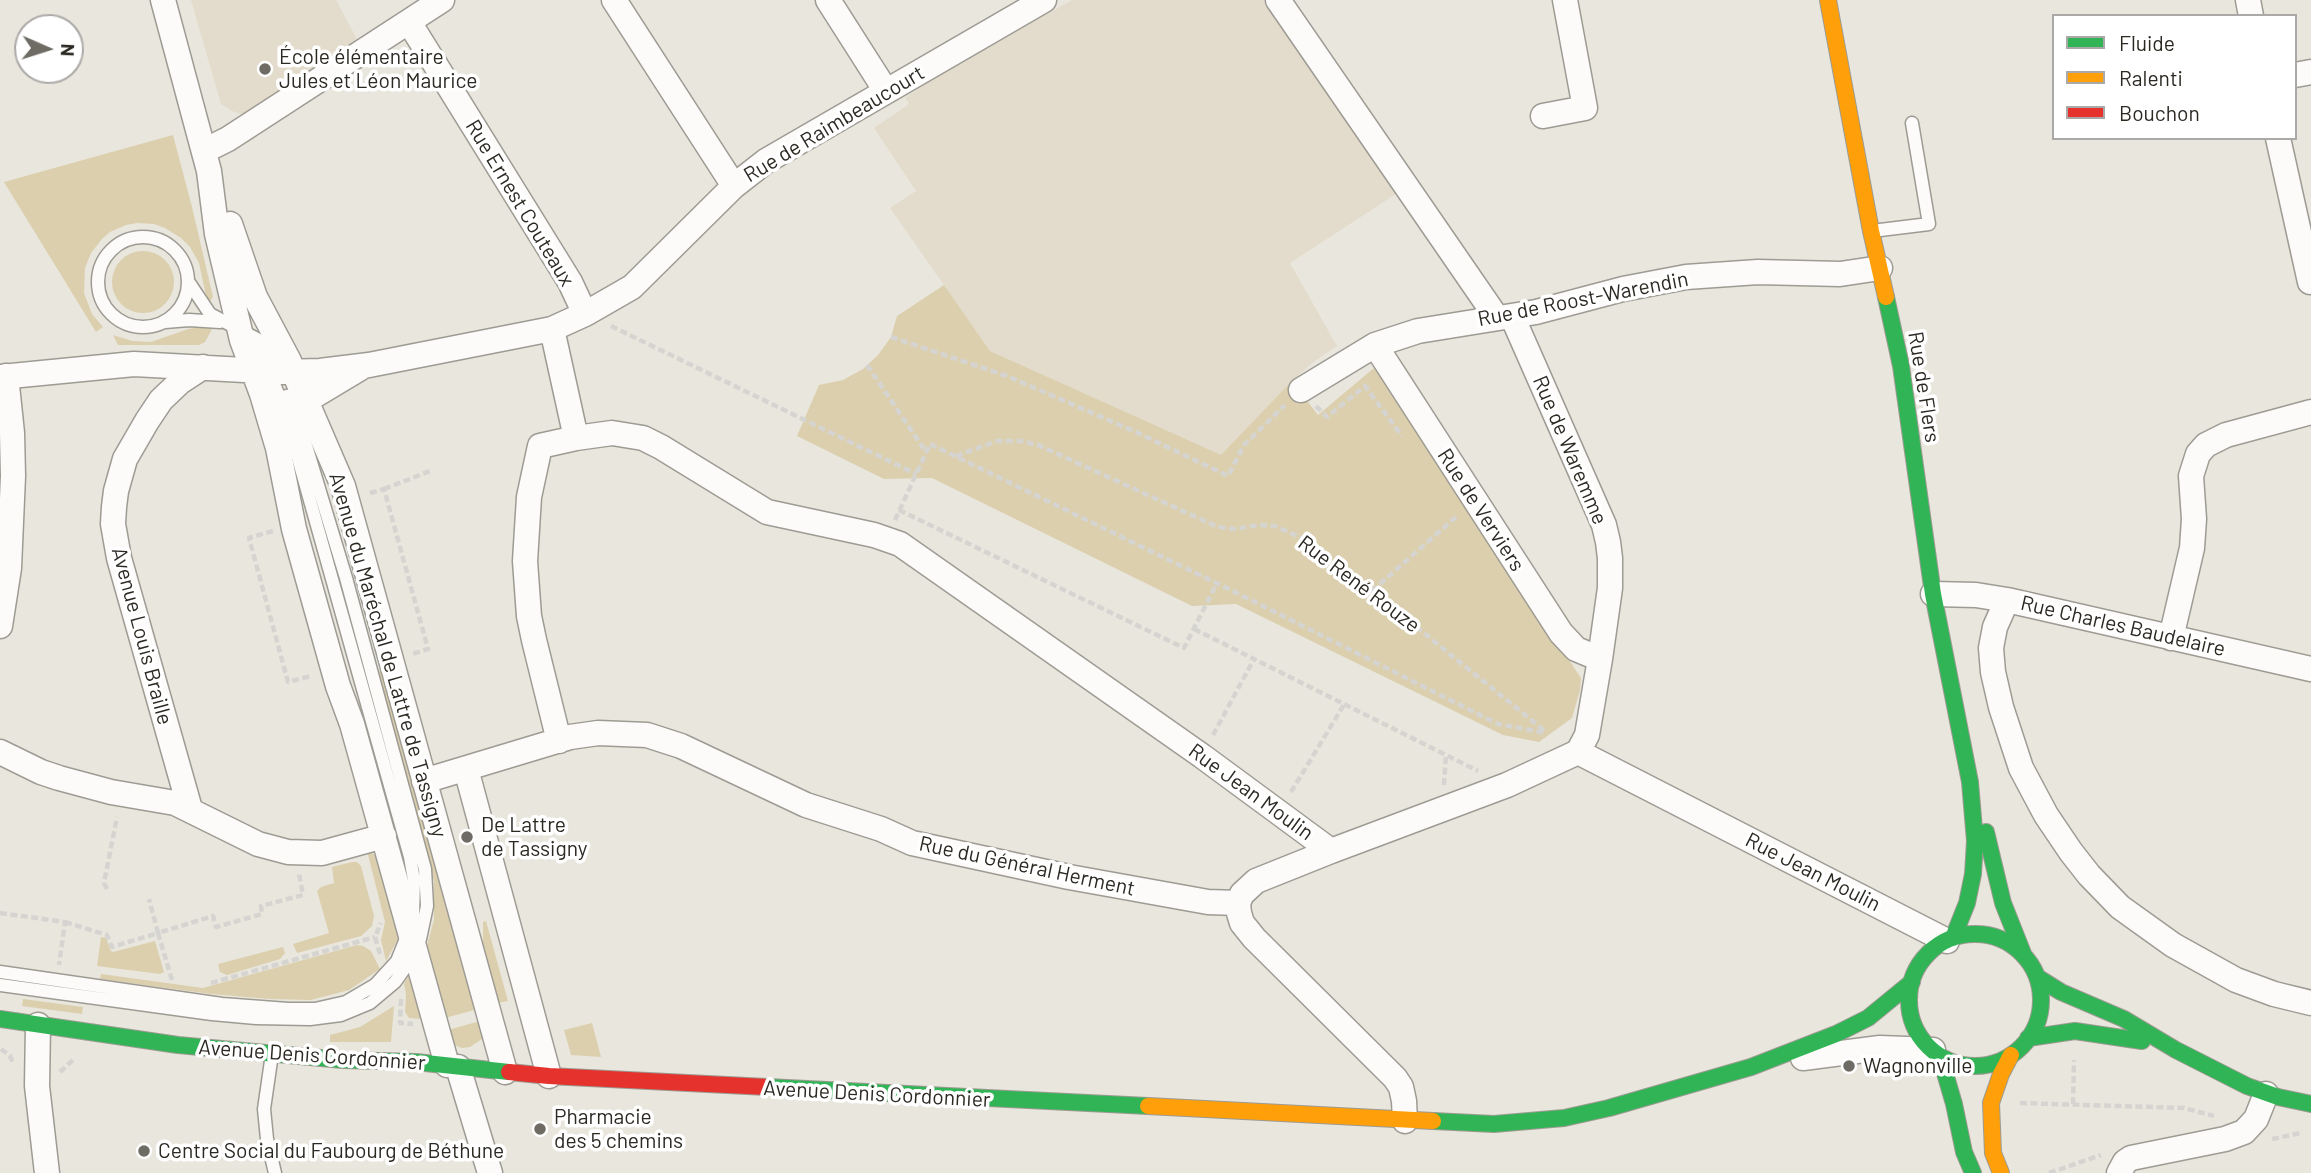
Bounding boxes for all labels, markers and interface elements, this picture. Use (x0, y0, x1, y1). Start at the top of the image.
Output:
north arrow (14, 14, 84, 84)
legend (2052, 14, 2297, 140)
text: Fluide (2119, 30, 2175, 55)
text: N (57, 43, 80, 57)
place label: École élémentaire Jules et Léon Maurice (279, 44, 478, 94)
street label: Rue de Raimbeaucourt (739, 60, 929, 188)
marker: École élémentaire Jules et Léon Maurice (257, 61, 273, 77)
text: Ralenti (2119, 65, 2183, 90)
text: Bouchon (2119, 100, 2200, 125)
street label: Rue Ernest Couteaux (460, 115, 580, 291)
street label: Rue de Roost-Warendin (1476, 266, 1690, 332)
street label: Rue de Flers (1903, 330, 1945, 444)
street label: Rue de Waremme (1527, 372, 1613, 528)
street label: Rue de Verviers (1432, 444, 1530, 576)
street label: Avenue du Maréchal de Lattre de Tassigny (324, 470, 452, 840)
street label: Rue René Rouze (1293, 530, 1425, 638)
street label: Avenue Louis Braille (106, 544, 178, 728)
street label: Rue Charles Baudelaire (2018, 590, 2228, 662)
street label: Rue Jean Moulin (1184, 738, 1318, 846)
place label: De Lattre de Tassigny (481, 812, 588, 862)
street label: Rue Jean Moulin (1741, 827, 1885, 917)
marker: De Lattre de Tassigny (459, 829, 475, 845)
street label: Rue du Général Herment (917, 831, 1137, 901)
street label: Avenue Denis Cordonnier (198, 1034, 426, 1076)
place label: Wagnonville (1863, 1053, 1972, 1079)
marker: Wagnonville (1841, 1058, 1857, 1074)
street label: Avenue Denis Cordonnier (763, 1075, 991, 1113)
place label: Pharmacie des 5 chemins (554, 1104, 683, 1154)
marker: Pharmacie des 5 chemins (532, 1121, 548, 1137)
place label: Centre Social du Faubourg de Béthune (158, 1138, 504, 1164)
marker: Centre Social du Faubourg de Béthune (136, 1143, 152, 1159)

